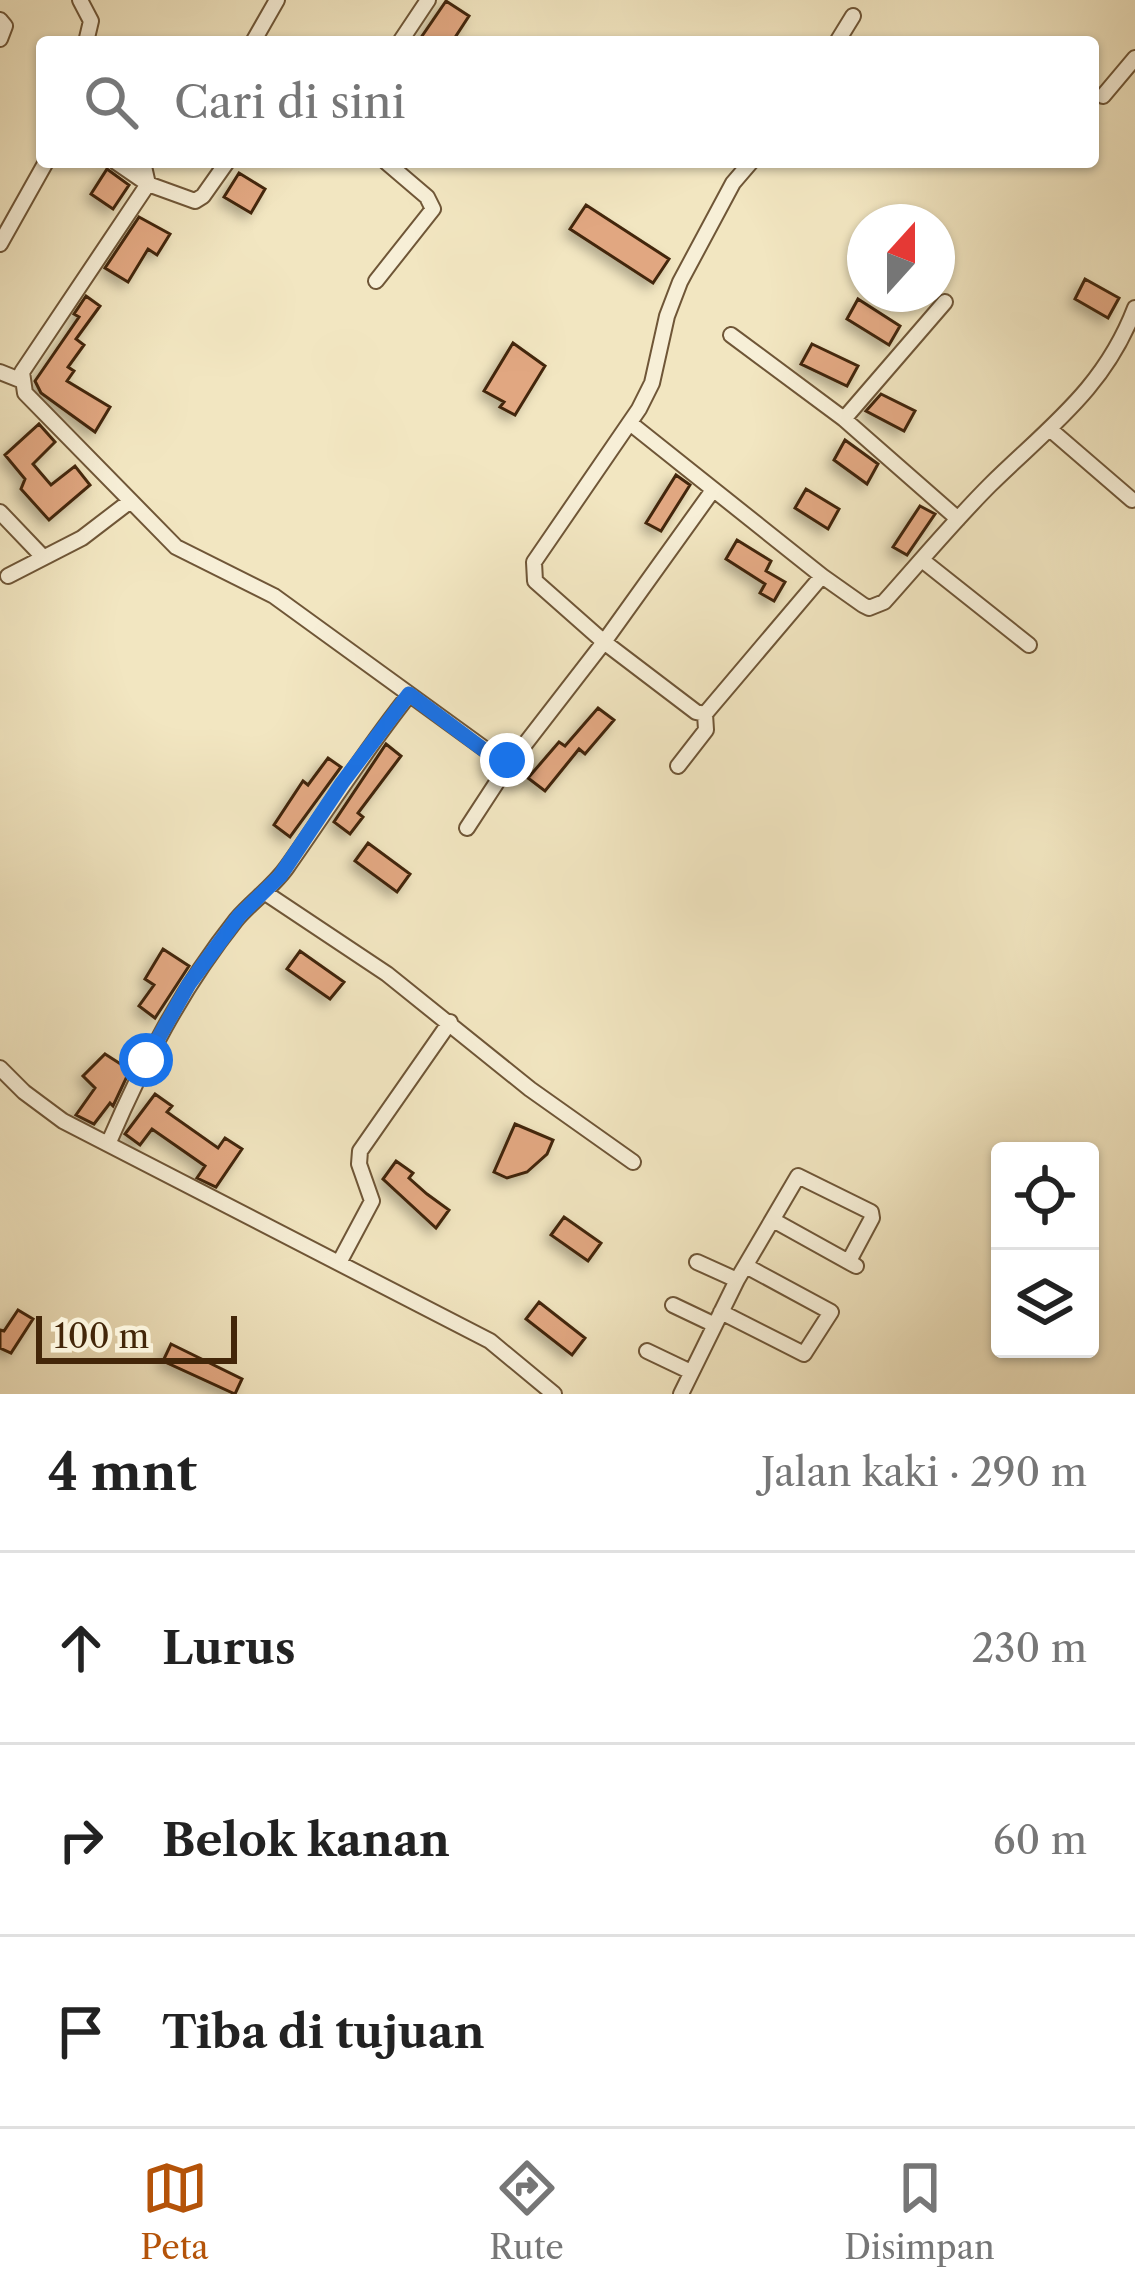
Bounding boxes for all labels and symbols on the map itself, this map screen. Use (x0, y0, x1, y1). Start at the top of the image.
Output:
north arrow (847, 204, 955, 312)
route end (480, 733, 534, 787)
route start (119, 1033, 173, 1087)
scale bar (36, 1310, 237, 1363)

